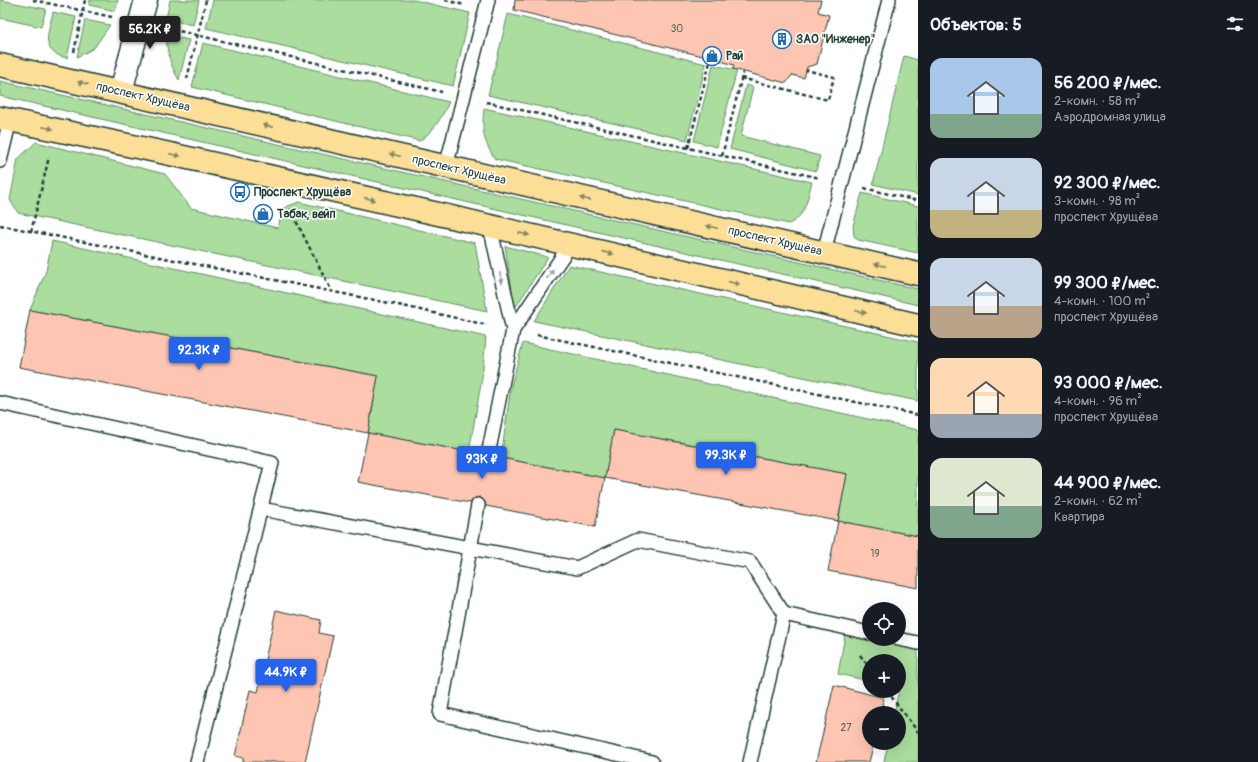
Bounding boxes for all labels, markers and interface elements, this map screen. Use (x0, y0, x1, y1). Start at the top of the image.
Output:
icon: filters (1224, 13, 1246, 35)
text: Объектов: 5 (930, 14, 1022, 35)
pin: 56.2K ₽ (113, 16, 187, 50)
text: 56.2K ₽ (128, 21, 172, 37)
house number: 30 (671, 23, 683, 35)
building icon: ЗАО "Инженер" (771, 28, 793, 50)
place label: ЗАО "Инженер" (796, 32, 875, 47)
shop icon: Рай (701, 45, 723, 67)
place label: Рай (726, 49, 744, 64)
text: 56 200 ₽/мес. (1054, 72, 1161, 93)
icon: home (962, 74, 1010, 122)
street label: проспект Хрущёва (95, 79, 192, 115)
one-way arrow (77, 80, 89, 86)
text: 2-комн. · 58 m² (1054, 93, 1141, 109)
text: Аэродромная улица (1054, 109, 1166, 125)
one-way arrow (262, 122, 274, 128)
one-way arrow (42, 126, 54, 132)
one-way arrow (388, 152, 401, 158)
street label: проспект Хрущёва (411, 152, 508, 188)
one-way arrow (169, 153, 181, 159)
text: 92 300 ₽/мес. (1054, 172, 1161, 193)
icon: home (962, 174, 1010, 222)
bus stop icon: Проспект Хрущёва (229, 181, 251, 203)
place label: Проспект Хрущёва (254, 185, 352, 200)
text: 3-комн. · 98 m² (1054, 193, 1140, 209)
one-way arrow (579, 195, 592, 201)
one-way arrow (364, 197, 376, 203)
shop icon: Табак, вейп (252, 203, 274, 225)
place label: Табак, вейп (276, 207, 336, 222)
text: проспект Хрущёва (1054, 209, 1158, 225)
street label: проспект Хрущёва (727, 223, 824, 259)
one-way arrow (706, 224, 718, 230)
one-way arrow (519, 231, 531, 237)
one-way arrow (602, 251, 614, 257)
one-way arrow (874, 262, 886, 268)
one-way arrow (546, 269, 554, 280)
one-way arrow (499, 272, 505, 284)
text: 99 300 ₽/мес. (1054, 272, 1160, 293)
icon: home (962, 274, 1010, 322)
one-way arrow (728, 280, 741, 286)
text: 4-комн. · 100 m² (1054, 293, 1150, 309)
one-way arrow (855, 309, 867, 315)
text: проспект Хрущёва (1054, 309, 1158, 325)
pin: 92.3K ₽ (162, 337, 236, 371)
text: 92.3K ₽ (178, 342, 220, 358)
text: 93 000 ₽/мес. (1054, 372, 1163, 393)
icon: home (962, 374, 1010, 422)
text: 4-комн. · 96 m² (1054, 393, 1142, 409)
text: проспект Хрущёва (1054, 409, 1158, 425)
pin: 99.3K ₽ (689, 442, 763, 476)
pin: 93K ₽ (454, 446, 510, 480)
text: 99.3K ₽ (705, 447, 747, 463)
text: 93K ₽ (466, 451, 498, 467)
text: 44 900 ₽/мес. (1054, 472, 1161, 493)
icon: home (962, 474, 1010, 522)
text: 2-комн. · 62 m² (1054, 493, 1142, 509)
text: Квартира (1054, 509, 1105, 525)
house number: 19 (870, 548, 880, 560)
map controls (862, 602, 906, 750)
button: locate (862, 602, 906, 646)
button: + (862, 654, 906, 698)
pin: 44.9K ₽ (249, 659, 323, 693)
text: 44.9K ₽ (264, 664, 308, 680)
button: − (862, 706, 906, 750)
house number: 27 (841, 722, 852, 734)

